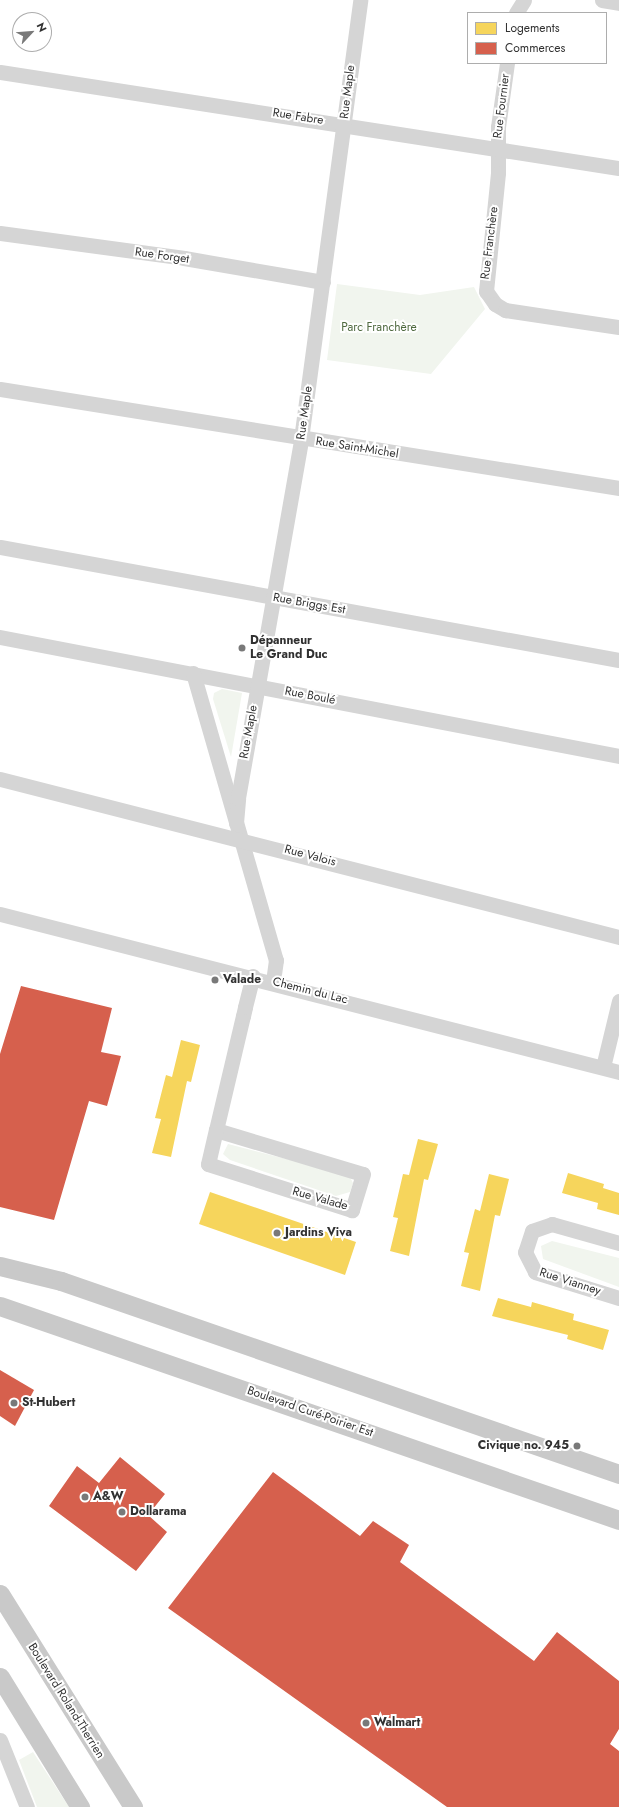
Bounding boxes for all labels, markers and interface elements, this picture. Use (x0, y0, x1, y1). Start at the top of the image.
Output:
north arrow (12, 12, 52, 52)
legend (467, 12, 607, 64)
text: Logements (505, 19, 560, 37)
text: N (33, 20, 51, 35)
text: Commerces (505, 39, 565, 57)
street label: Rue Maple (338, 64, 358, 120)
street label: Rue Fournier (491, 73, 513, 139)
street label: Rue Fabre (272, 106, 324, 128)
street label: Rue Franchère (478, 206, 502, 280)
street label: Rue Forget (134, 245, 190, 267)
park label: Parc Franchère (341, 321, 417, 335)
street label: Rue Maple (294, 385, 316, 441)
street label: Rue Saint-Michel (314, 434, 400, 462)
street label: Rue Briggs Est (272, 591, 346, 617)
place label: Dépanneur Le Grand Duc (250, 634, 328, 662)
marker: Dépanneur Le Grand Duc (237, 643, 247, 653)
street label: Rue Boulé (283, 684, 337, 708)
street label: Rue Maple (237, 704, 261, 760)
street label: Rue Valois (283, 842, 337, 870)
place label: Valade (223, 973, 261, 987)
marker: Valade (210, 975, 220, 985)
street label: Chemin du Lac (271, 975, 349, 1007)
street label: Rue Valade (291, 1184, 349, 1214)
place label: Jardins Viva (285, 1226, 352, 1240)
marker: Jardins Viva (272, 1228, 282, 1238)
street label: Rue Vianney (538, 1265, 602, 1299)
street label: Boulevard Curé-Poirier Est (245, 1384, 375, 1440)
place label: St-Hubert (22, 1396, 75, 1410)
marker: St-Hubert (9, 1398, 19, 1408)
place label: Civique no. 945 (478, 1439, 569, 1453)
marker: Civique no. 945 (572, 1441, 582, 1451)
place label: A&W (93, 1490, 124, 1504)
marker: A&W (80, 1492, 90, 1502)
place label: Dollarama (130, 1505, 187, 1519)
marker: Dollarama (117, 1507, 127, 1517)
street label: Boulevard Roland-Therrien (25, 1641, 107, 1761)
place label: Walmart (374, 1716, 420, 1730)
marker: Walmart (361, 1718, 371, 1728)

